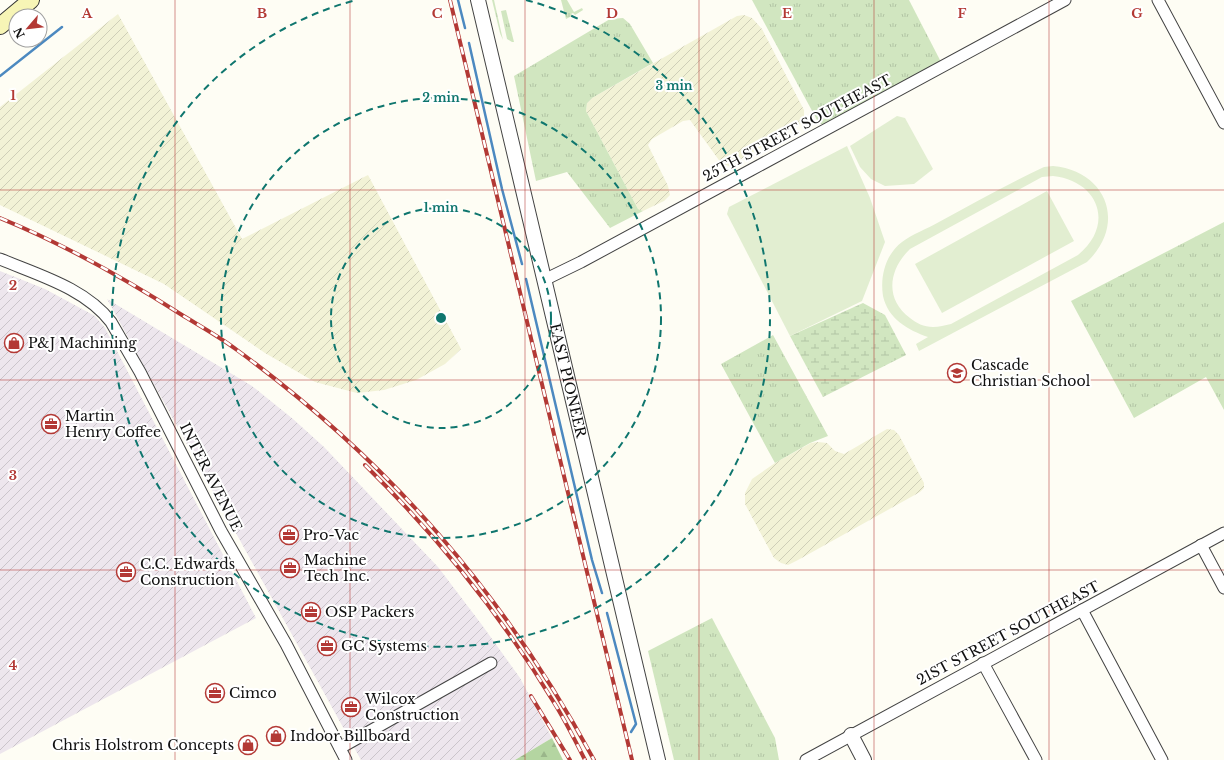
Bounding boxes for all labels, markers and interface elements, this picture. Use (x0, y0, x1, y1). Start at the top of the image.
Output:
text: A (81, 5, 93, 22)
text: B (257, 5, 267, 22)
text: C (432, 5, 443, 22)
text: D (606, 5, 618, 22)
text: E (782, 5, 792, 22)
text: F (958, 5, 967, 22)
text: G (1131, 5, 1143, 22)
north arrow (8, 8, 48, 48)
text: N (10, 24, 28, 41)
street label: 25TH STREET SOUTHEAST (700, 71, 894, 185)
text: 3 min (655, 78, 693, 93)
text: 1 (10, 87, 16, 104)
text: 2 min (422, 90, 460, 105)
text: 1 min (424, 200, 459, 215)
text: 2 (9, 277, 17, 294)
centre of rings (434, 311, 448, 325)
street label: EAST PIONEER (546, 321, 591, 440)
shop icon: P&J Machining (3, 332, 25, 354)
place label: P&J Machining (28, 334, 137, 352)
place label: Cascade Christian School (971, 356, 1091, 390)
school or university icon: Cascade Christian School (946, 362, 968, 384)
place label: Martin Henry Coffee (65, 407, 161, 441)
office icon: Martin Henry Coffee (40, 413, 62, 435)
street label: INTER AVENUE (176, 420, 246, 534)
text: 3 (9, 467, 17, 484)
office icon: Pro-Vac (278, 524, 300, 546)
place label: Pro-Vac (303, 526, 360, 544)
place label: Machine Tech Inc. (304, 551, 370, 585)
place label: C.C. Edwards Construction (140, 555, 235, 589)
office icon: Machine Tech Inc. (279, 557, 301, 579)
office icon: C.C. Edwards Construction (115, 561, 137, 583)
street label: 21ST STREET SOUTHEAST (913, 577, 1103, 689)
office icon: OSP Packers (300, 601, 322, 623)
place label: OSP Packers (325, 603, 414, 621)
office icon: GC Systems (316, 635, 338, 657)
place label: GC Systems (341, 637, 427, 655)
text: 4 (9, 657, 18, 674)
office icon: Cimco (204, 682, 226, 704)
place label: Cimco (229, 684, 277, 702)
place label: Wilcox Construction (364, 690, 459, 724)
office icon: Wilcox Construction (340, 696, 362, 718)
shop icon: Indoor Billboard (265, 725, 287, 747)
place label: Indoor Billboard (290, 727, 411, 745)
shop icon: Chris Holstrom Concepts (237, 734, 259, 756)
place label: Chris Holstrom Concepts (52, 736, 234, 754)

